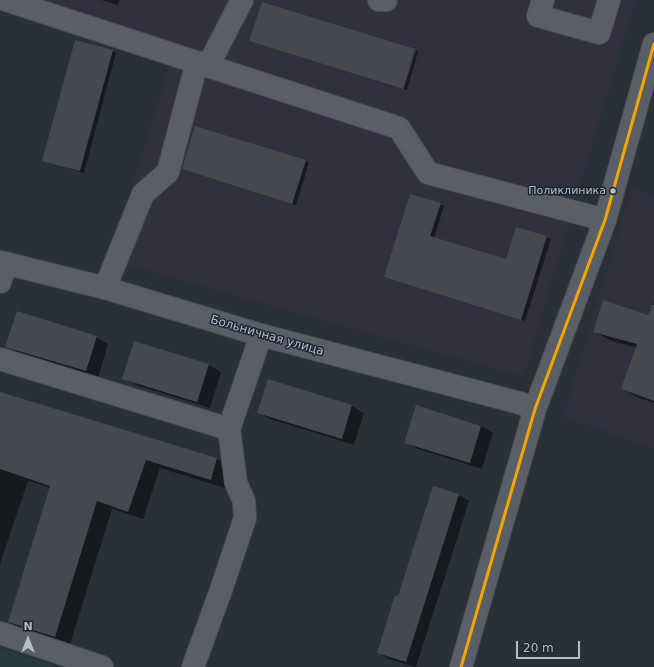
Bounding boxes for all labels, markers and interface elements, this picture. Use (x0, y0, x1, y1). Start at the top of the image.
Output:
place label: Поликлиника (528, 184, 606, 198)
marker: Поликлиника (608, 186, 618, 196)
street label: Больничная улица (209, 313, 325, 359)
north arrow (8, 619, 48, 659)
text: N (23, 620, 33, 633)
scale bar (518, 633, 582, 659)
text: 20 m (523, 641, 554, 655)

